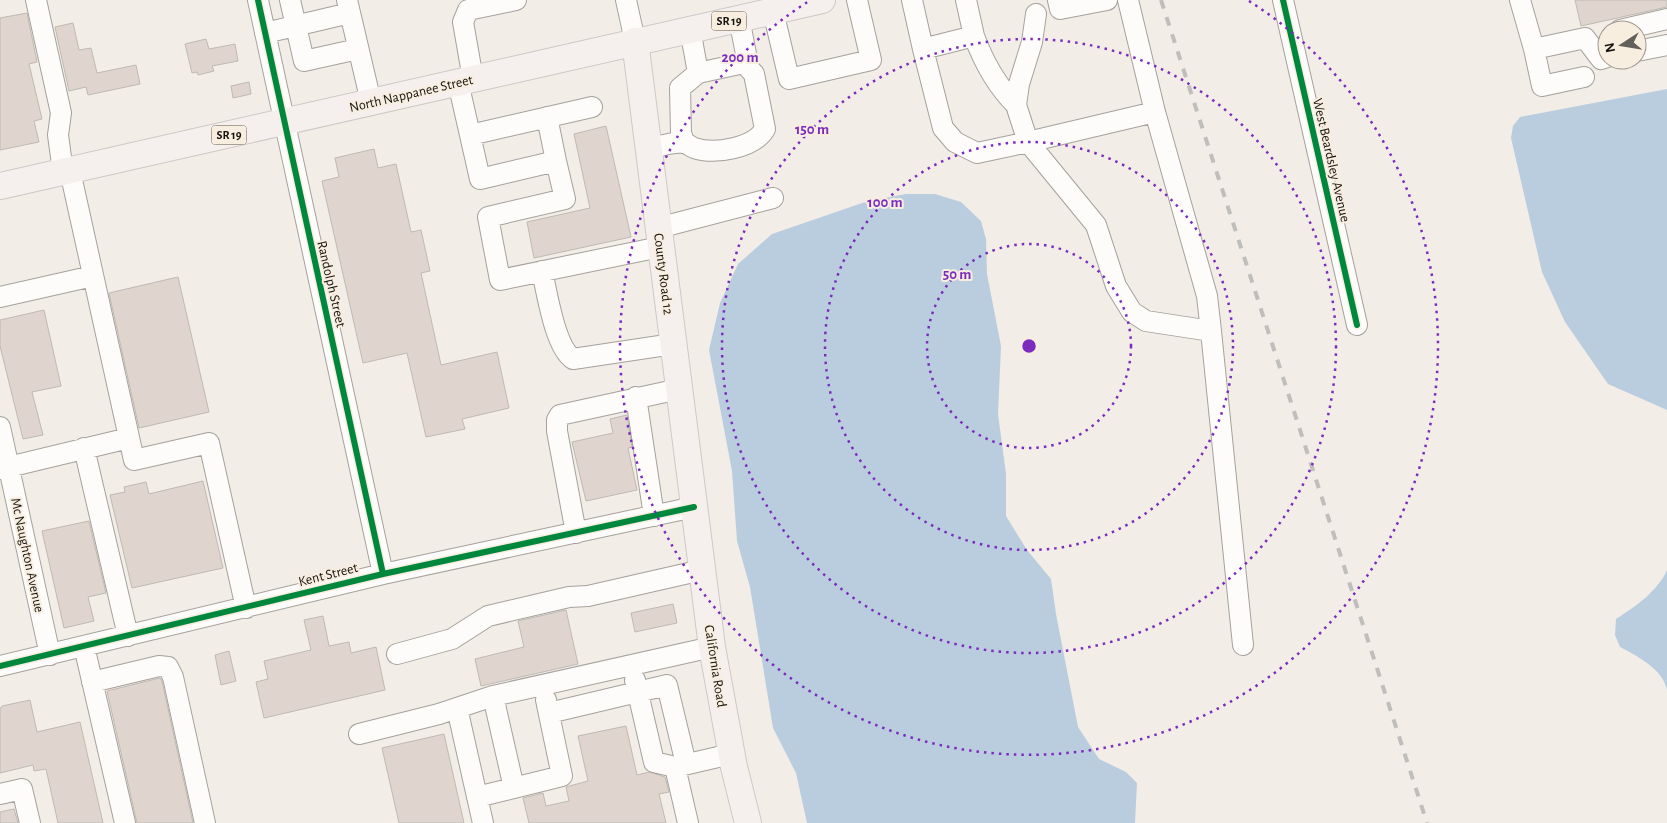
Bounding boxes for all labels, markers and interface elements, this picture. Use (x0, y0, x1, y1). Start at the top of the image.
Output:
road number: SR 19 (712, 12, 746, 30)
north arrow (1597, 20, 1647, 70)
text: N (1602, 41, 1618, 54)
text: 200 m (721, 50, 759, 65)
street label: North Nappanee Street (348, 73, 475, 115)
street label: West Beardsley Avenue (1310, 97, 1352, 223)
text: 150 m (795, 122, 829, 137)
road number: SR 19 (212, 126, 246, 144)
text: 100 m (867, 195, 903, 210)
street label: County Road 12 (651, 232, 675, 316)
street label: Randolph Street (314, 240, 348, 329)
text: 50 m (943, 267, 971, 282)
centre of rings (1020, 337, 1038, 355)
street label: Mc Naughton Avenue (8, 497, 46, 614)
street label: Kent Street (297, 561, 360, 589)
street label: California Road (702, 624, 728, 708)

